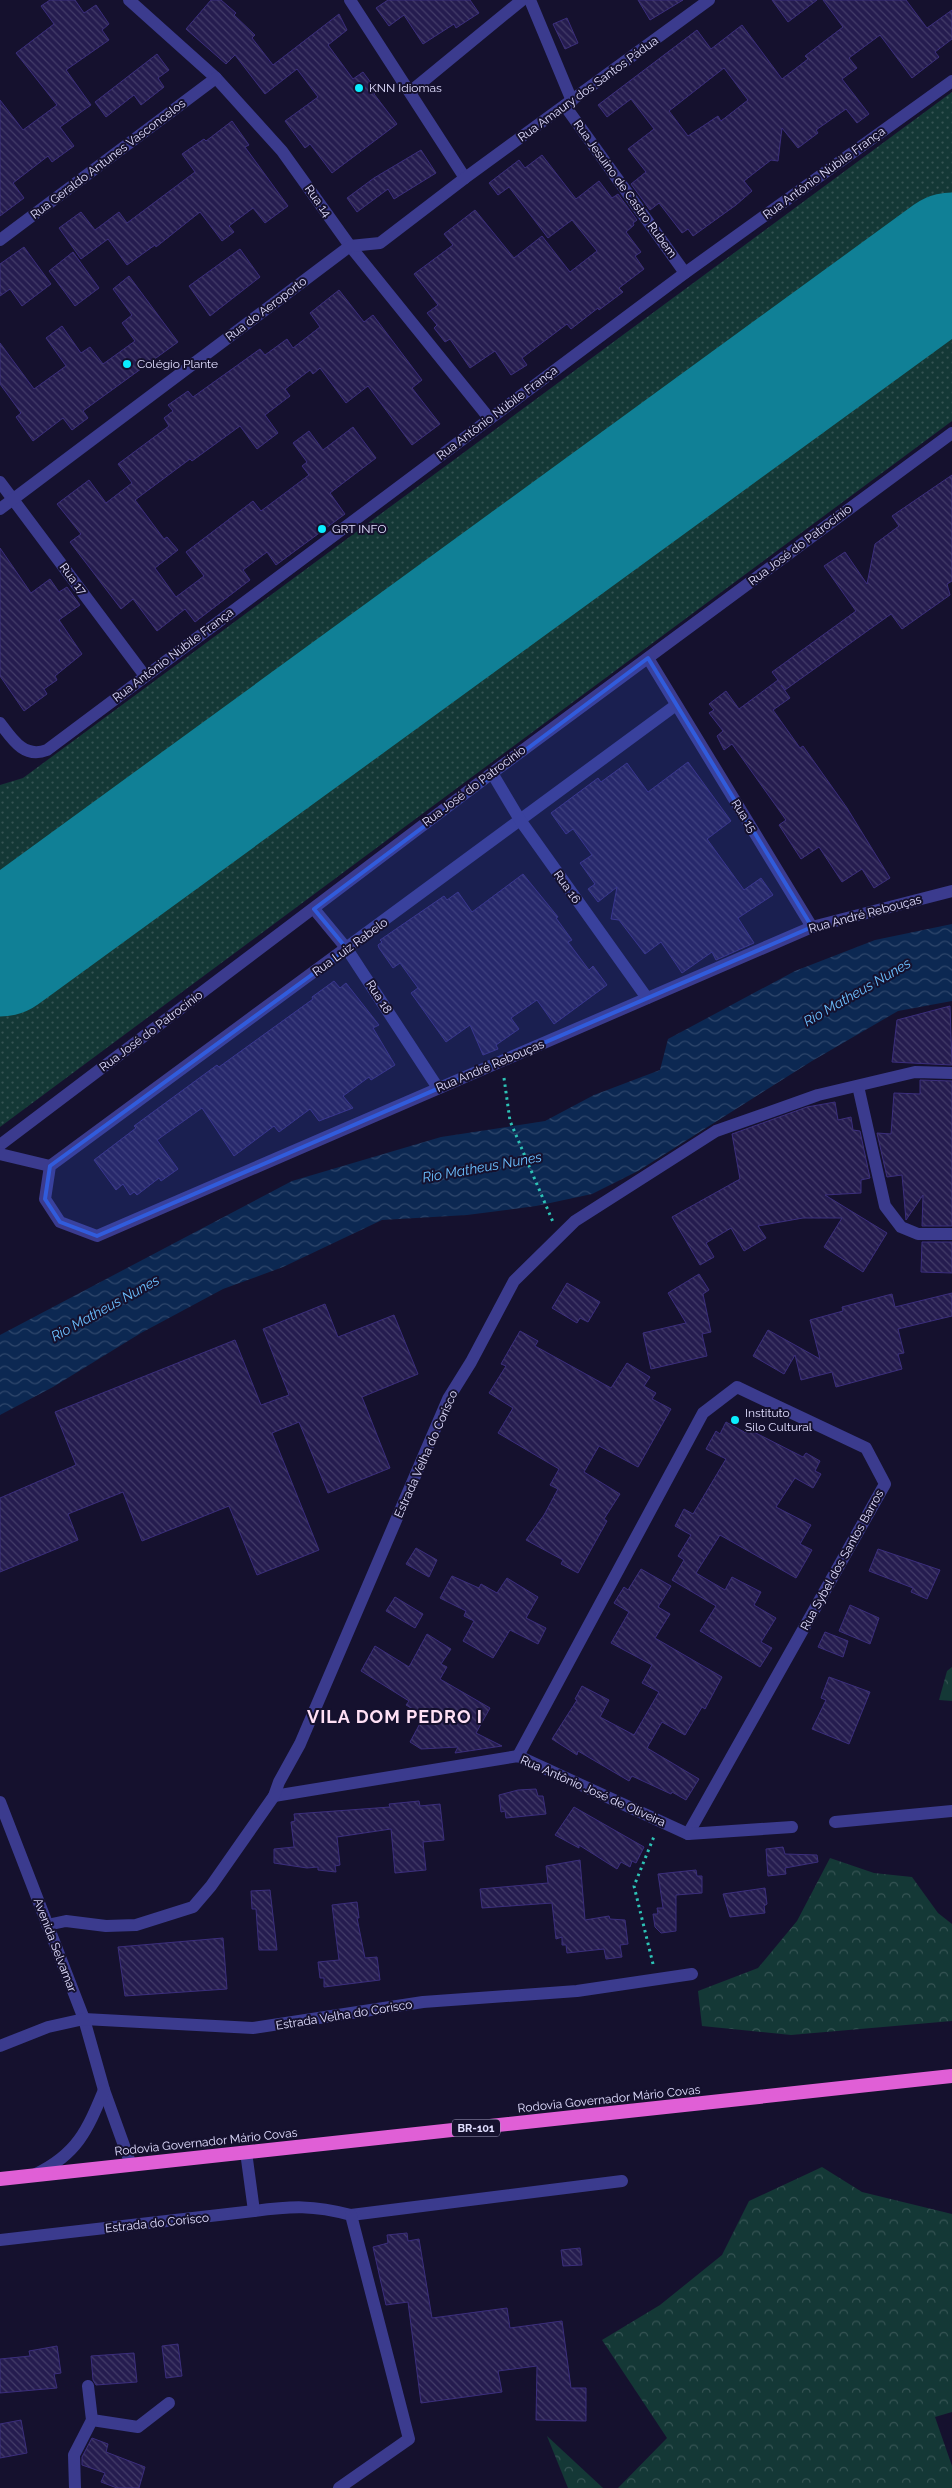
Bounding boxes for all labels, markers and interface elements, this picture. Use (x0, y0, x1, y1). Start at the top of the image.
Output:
street label: Rua Amaury dos Santos Pádua (515, 34, 661, 144)
place label: KNN Idiomas (369, 81, 442, 95)
marker: KNN Idiomas (353, 82, 365, 94)
street label: Rua Geraldo Antunes Vasconcelos (28, 96, 188, 222)
street label: Rua Jesuíno de Castro Rubem (570, 118, 680, 260)
street label: Rua Antônio Núbile França (760, 124, 888, 222)
street label: Rua 14 (302, 182, 334, 220)
street label: Rua do Aeroporto (223, 274, 309, 344)
place label: Colégio Plante (137, 357, 218, 371)
marker: Colégio Plante (121, 358, 133, 370)
street label: Rua Antônio Núbile França (434, 363, 560, 463)
street label: Rua José do Patrocínio (746, 502, 854, 588)
place label: GRT INFO (332, 522, 387, 536)
marker: GRT INFO (316, 523, 328, 535)
street label: Rua 17 (57, 560, 90, 598)
street label: Rua Antônio Núbile França (110, 605, 236, 705)
street label: Rua José do Patrocínio (420, 743, 528, 829)
street label: Rua 15 (728, 797, 760, 835)
street label: Rua 16 (551, 868, 583, 906)
street label: Rua André Rebouças (807, 892, 923, 936)
street label: Rua Luiz Rabelo (310, 915, 390, 979)
water label: Rio Matheus Nunes (801, 955, 914, 1029)
street label: Rua 18 (363, 978, 395, 1016)
street label: Rua José do Patrocínio (97, 988, 205, 1074)
street label: Rua André Rebouças (434, 1037, 546, 1095)
water label: Rio Matheus Nunes (421, 1149, 544, 1185)
water label: Rio Matheus Nunes (48, 1271, 162, 1344)
street label: Estrada Velha do Corisco (392, 1388, 460, 1520)
place label: Instituto Silo Cultural (745, 1406, 813, 1434)
marker: Instituto Silo Cultural (729, 1414, 741, 1426)
street label: Rua Sybel dos Santos Barros (798, 1487, 887, 1633)
district label: VILA DOM PEDRO I (307, 1706, 483, 1727)
street label: Rua Antônio José de Oliveira (518, 1753, 668, 1829)
street label: Avenida Selvamar (31, 1896, 80, 1995)
street label: Estrada Velha do Corisco (275, 1997, 413, 2033)
street label: Rodovia Governador Mário Covas (517, 2082, 701, 2116)
road number: BR-101 (452, 2120, 500, 2136)
street label: Rodovia Governador Mário Covas (114, 2125, 298, 2159)
street label: Estrada do Corisco (104, 2211, 210, 2235)

